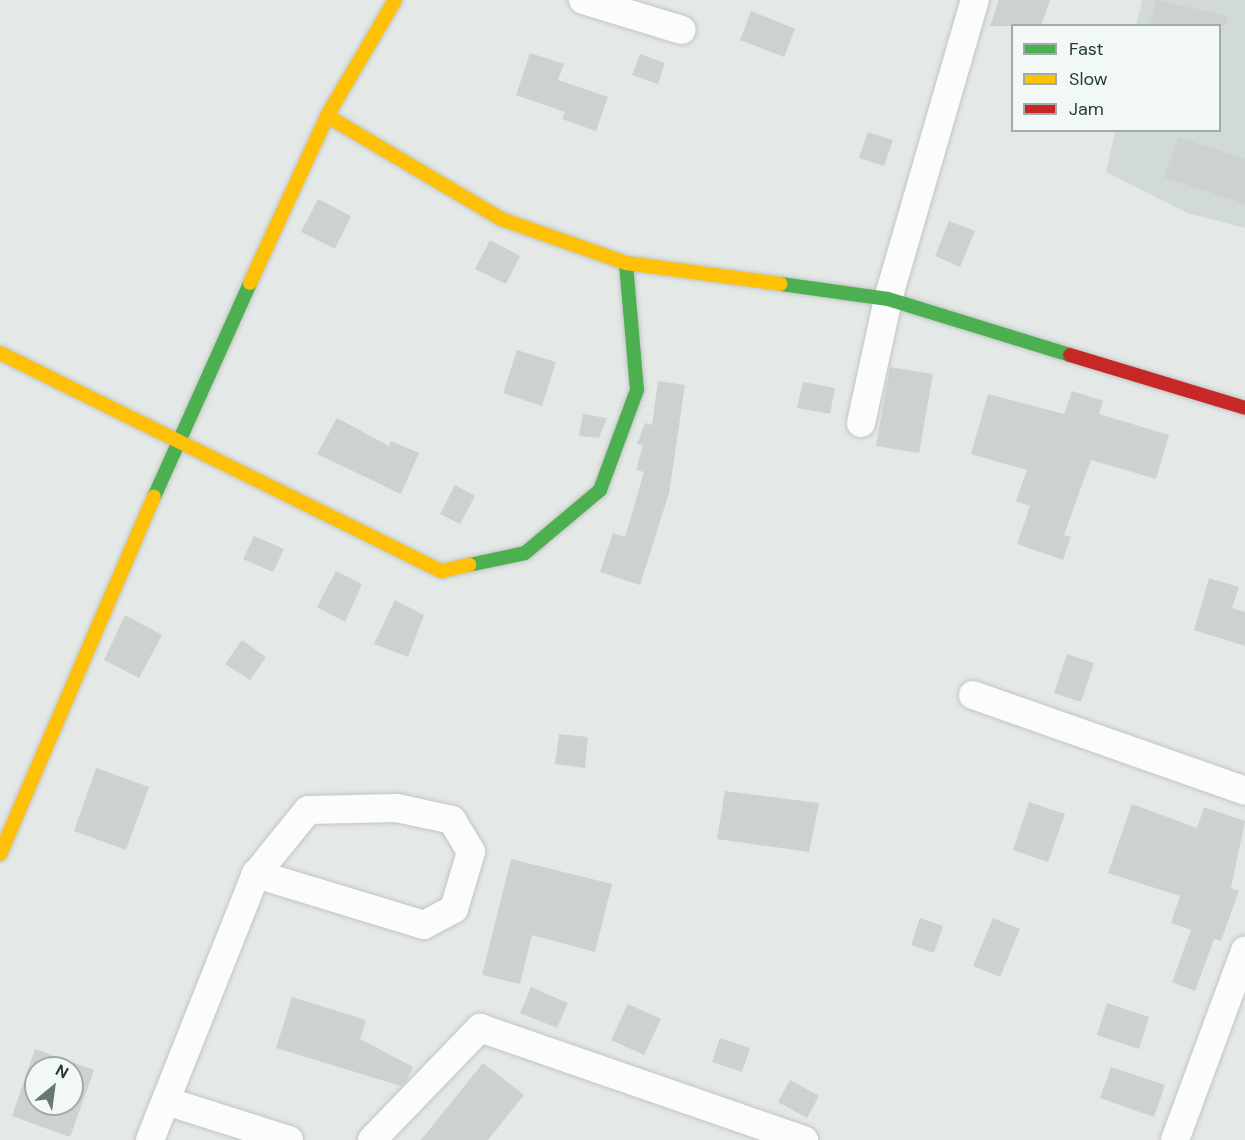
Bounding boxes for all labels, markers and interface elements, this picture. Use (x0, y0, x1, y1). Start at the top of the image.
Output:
legend (1011, 24, 1221, 132)
text: Fast (1069, 37, 1104, 61)
text: Slow (1069, 67, 1108, 91)
text: Jam (1069, 97, 1104, 121)
north arrow (24, 1056, 84, 1116)
text: N (52, 1060, 72, 1084)

